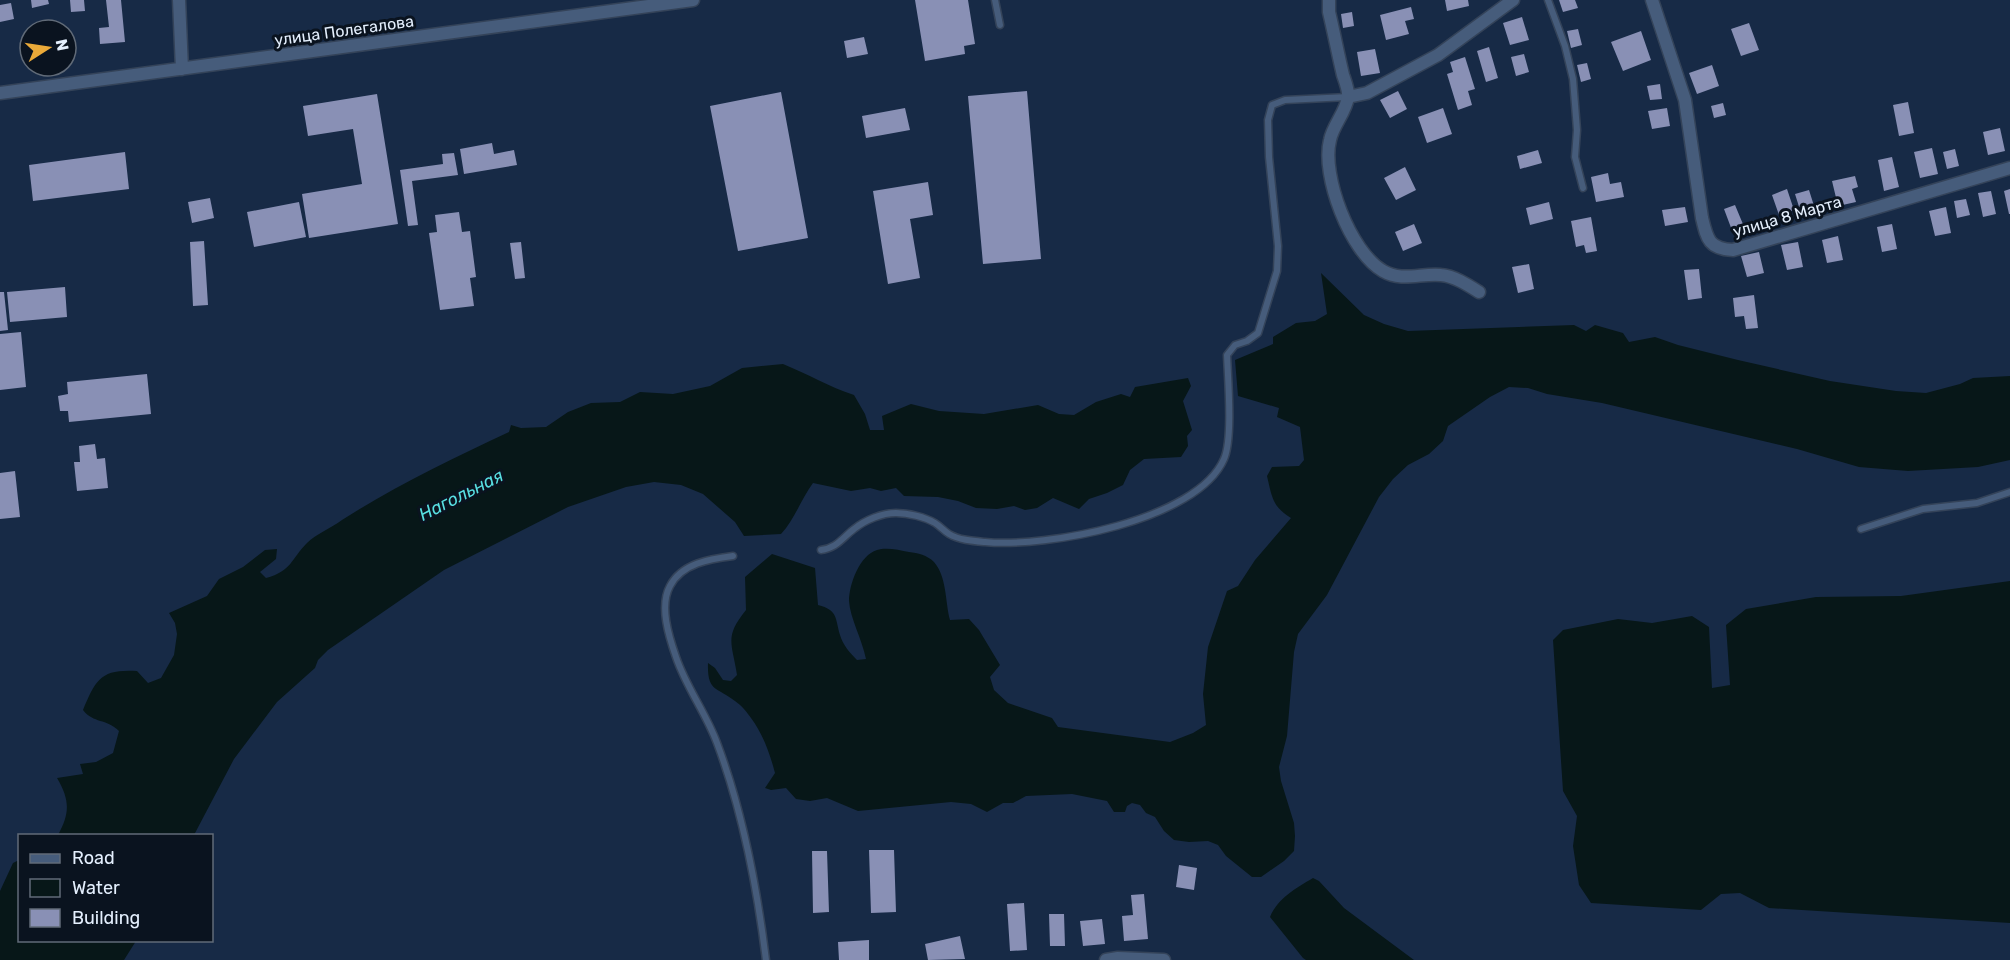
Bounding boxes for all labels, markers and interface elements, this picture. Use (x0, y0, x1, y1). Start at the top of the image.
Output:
street label: улица Полегалова (273, 11, 415, 50)
north arrow (18, 18, 78, 78)
text: N (52, 37, 73, 53)
street label: улица 8 Марта (1731, 192, 1844, 241)
water label: Нагольная (415, 464, 507, 526)
legend (18, 834, 213, 942)
text: Road (72, 847, 115, 869)
text: Water (72, 877, 120, 899)
text: Building (72, 907, 140, 929)

